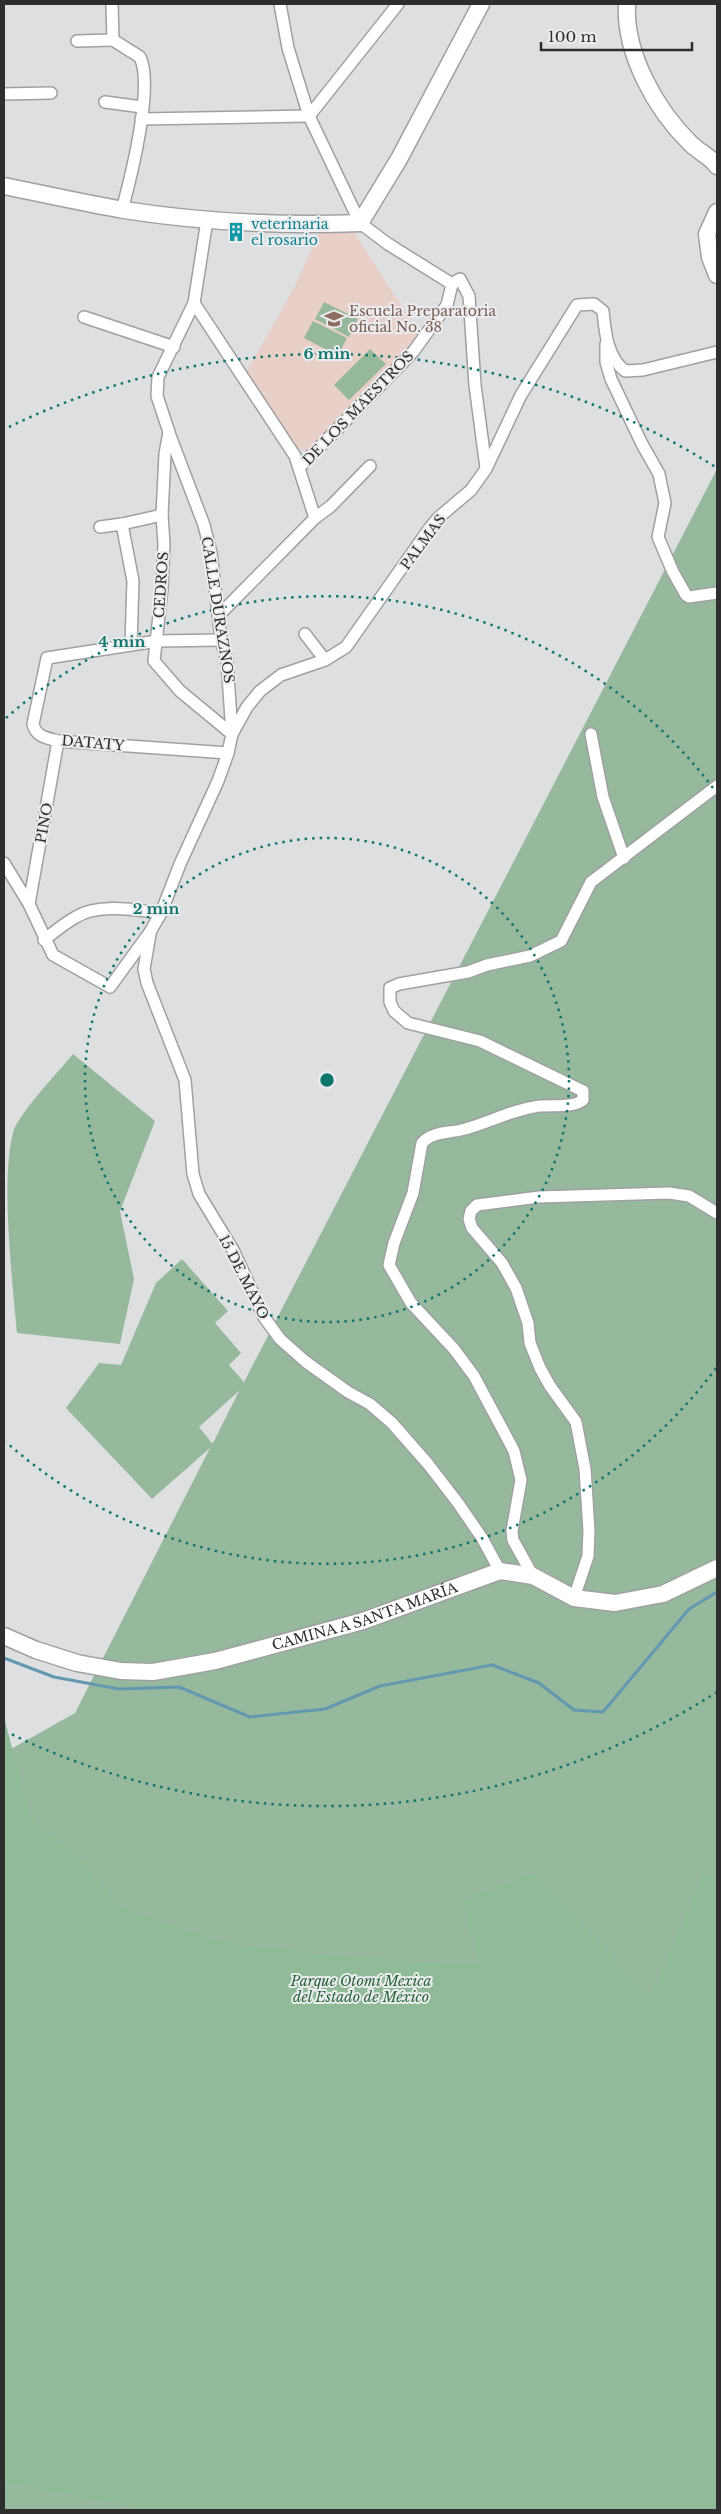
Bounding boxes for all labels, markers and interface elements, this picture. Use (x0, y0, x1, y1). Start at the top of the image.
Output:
scale bar (541, 20, 692, 52)
text: 100 m (548, 27, 597, 46)
place label: veterinaria el rosario (251, 215, 329, 249)
building icon: veterinaria el rosario (225, 221, 247, 243)
place label: Escuela Preparatoria oficial No. 38 (349, 302, 496, 336)
school or university icon: Escuela Preparatoria oficial No. 38 (323, 308, 345, 330)
text: 6 min (303, 344, 351, 363)
street label: DE LOS MAESTROS (299, 347, 417, 469)
street label: PALMAS (396, 511, 450, 573)
street label: CALLE DURAZNOS (198, 535, 238, 685)
street label: CEDROS (150, 551, 172, 619)
text: 4 min (99, 632, 146, 651)
street label: DATATY (61, 731, 126, 755)
street label: PINO (32, 801, 56, 845)
text: 2 min (133, 899, 179, 918)
centre of rings (318, 1071, 336, 1089)
street label: 15 DE MAYO (215, 1232, 273, 1322)
street label: CAMINA A SANTA MARÍA (270, 1578, 460, 1654)
park label: Parque Otomí Mexica del Estado de México (290, 1972, 431, 2006)

